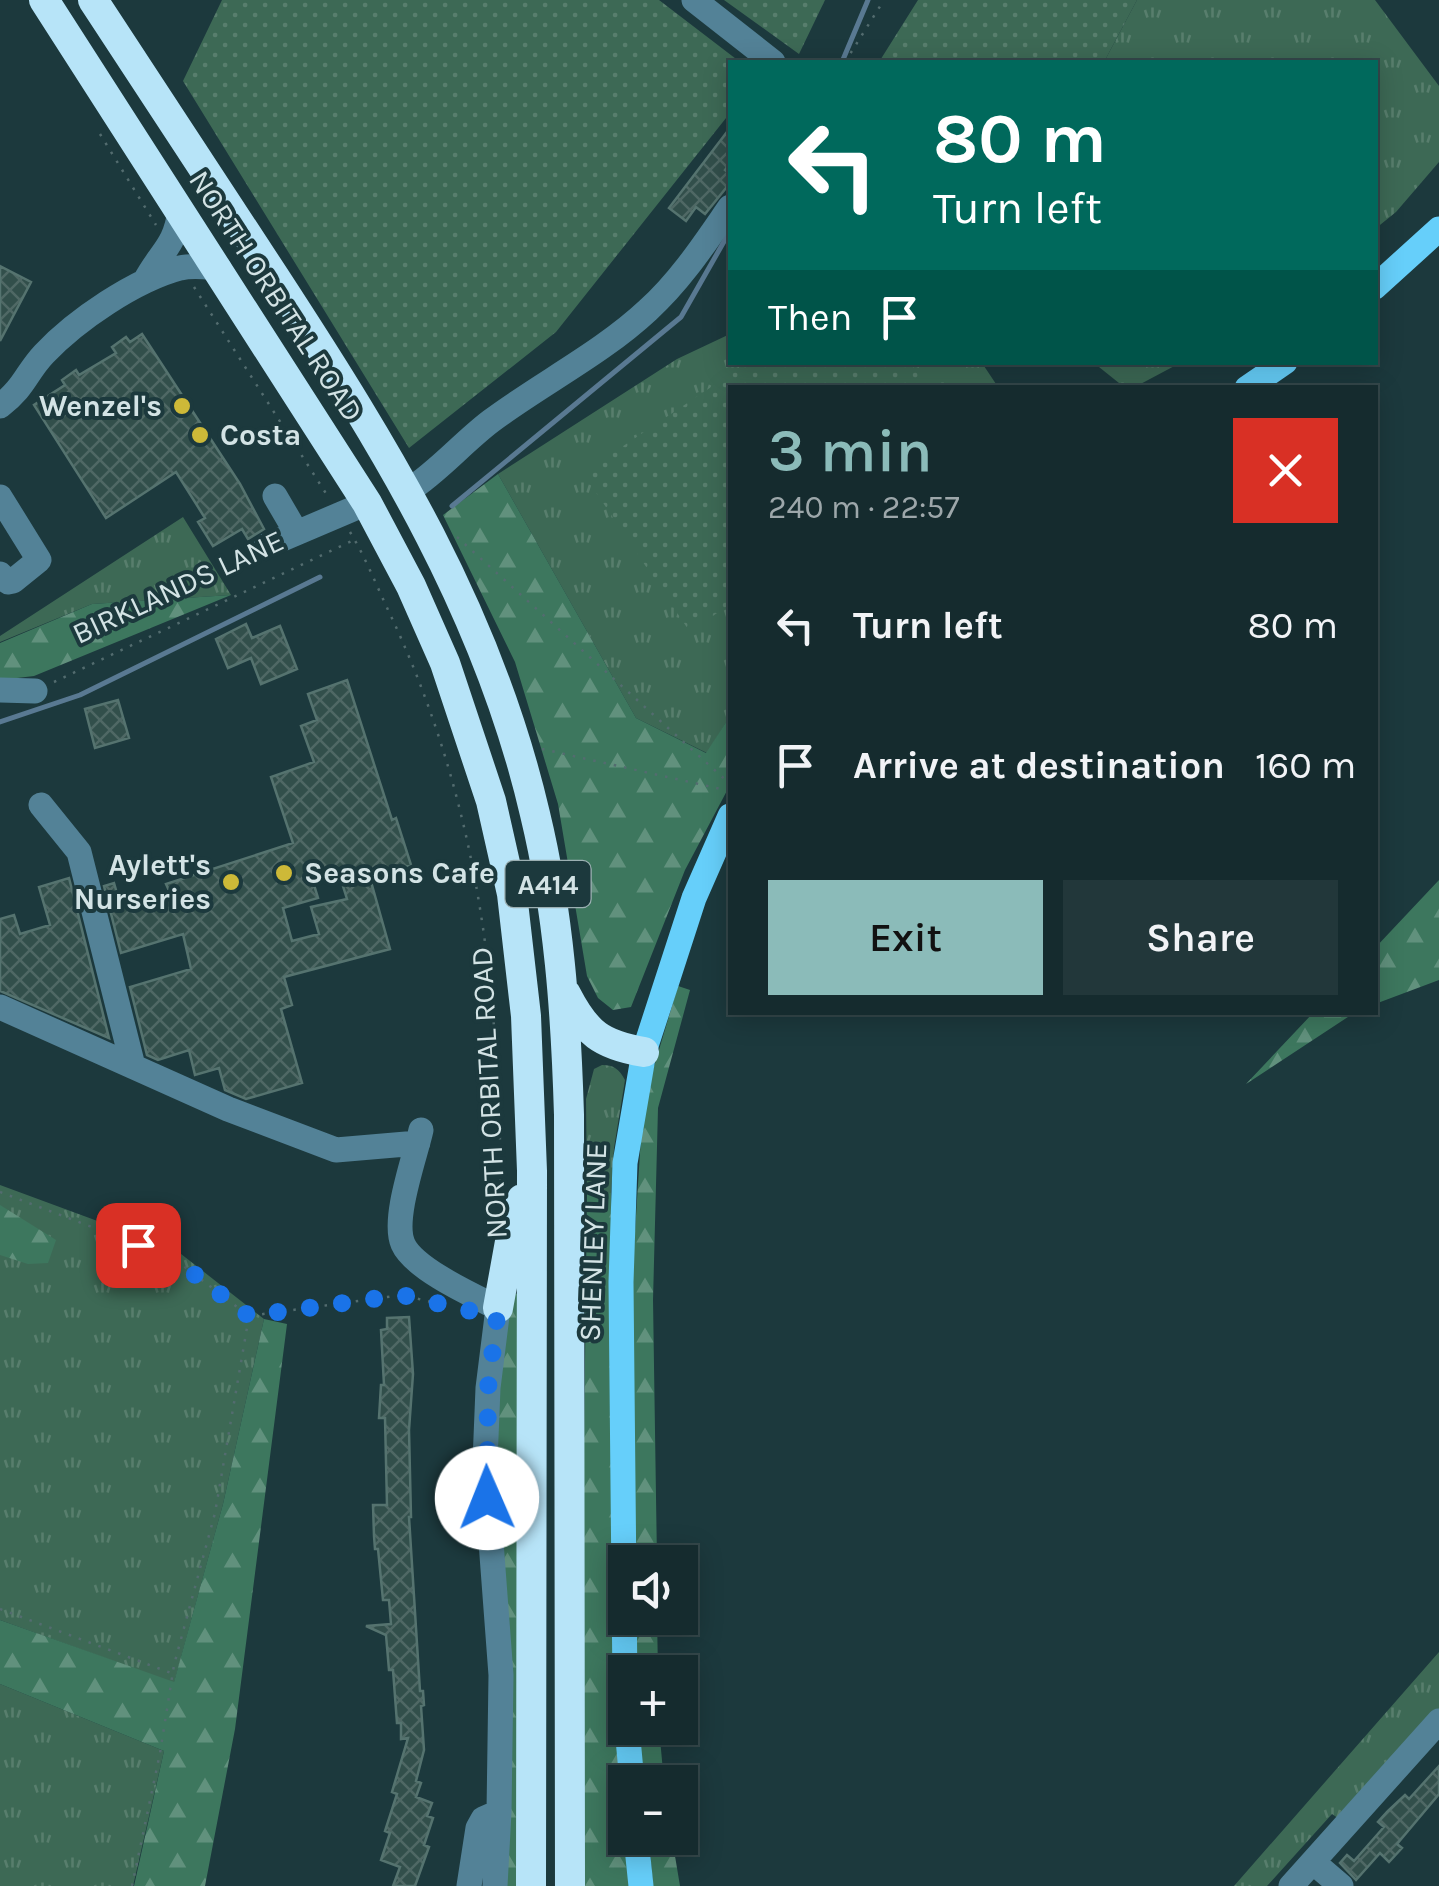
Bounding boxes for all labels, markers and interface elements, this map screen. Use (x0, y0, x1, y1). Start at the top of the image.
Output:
text: 80 m (933, 98, 1107, 180)
icon: left (768, 100, 898, 230)
street label: NORTH ORBITAL ROAD (181, 164, 371, 428)
text: Turn left (933, 182, 1102, 234)
icon: arrive (872, 290, 927, 345)
text: Then (768, 295, 852, 340)
place label: Wenzel's (39, 388, 162, 424)
marker: Wenzel's (171, 395, 193, 417)
text: 3 min (768, 416, 933, 486)
place label: Costa (220, 417, 301, 453)
button: close (1233, 418, 1338, 523)
marker: Costa (189, 424, 211, 446)
text: 240 m · 22:57 (768, 489, 959, 526)
street label: BIRKLANDS LANE (67, 522, 289, 652)
icon: left (768, 598, 823, 653)
text: Turn left (853, 603, 1003, 648)
text: 80 m (1248, 603, 1338, 648)
icon: arrive (768, 738, 823, 793)
text: Arrive at destination (853, 743, 1225, 788)
text: 160 m (1255, 743, 1356, 788)
place label: Aylett's Nurseries (74, 847, 211, 917)
place label: Seasons Cafe (304, 855, 495, 891)
road number: A414 (506, 861, 590, 907)
marker: Seasons Cafe (273, 862, 295, 884)
marker: Aylett's Nurseries (220, 871, 242, 893)
button: Exit (768, 880, 1043, 995)
button: Share (1063, 880, 1338, 995)
street label: NORTH ORBITAL ROAD (463, 946, 515, 1240)
street label: SHENLEY LANE (572, 1142, 614, 1342)
pin (96, 1203, 181, 1288)
icon: arrive (111, 1218, 166, 1273)
position arrow (435, 1446, 539, 1550)
map controls (608, 1545, 698, 1855)
button: sound (608, 1545, 698, 1635)
button: + (608, 1655, 698, 1745)
button: − (608, 1765, 698, 1855)

